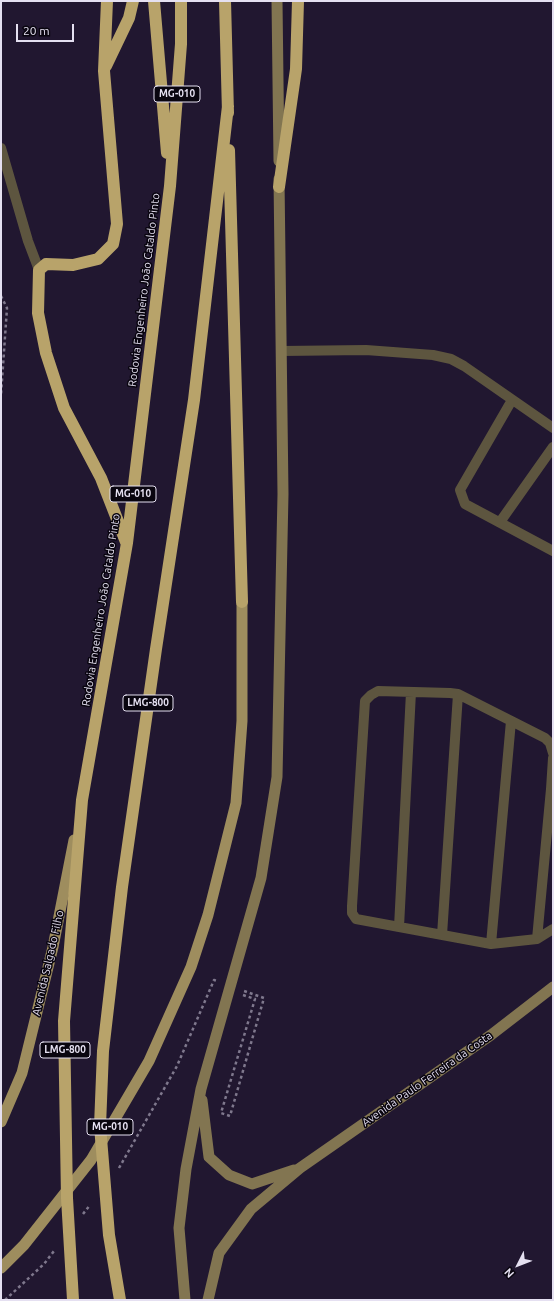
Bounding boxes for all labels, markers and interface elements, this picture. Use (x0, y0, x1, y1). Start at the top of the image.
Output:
scale bar (18, 16, 76, 42)
text: 20 m (23, 24, 50, 37)
road number: MG-010 (154, 86, 200, 102)
street label: Rodovia Engenheiro João Cataldo Pinto (126, 192, 162, 388)
road number: MG-010 (110, 486, 156, 502)
street label: Rodovia Engenheiro João Cataldo Pinto (79, 513, 123, 707)
road number: LMG-800 (123, 695, 173, 711)
street label: Avenida Salgado Filho (29, 909, 67, 1017)
street label: Avenida Paulo Ferreira da Costa (359, 1029, 495, 1129)
road number: LMG-800 (40, 1042, 90, 1058)
road number: MG-010 (87, 1119, 133, 1135)
north arrow (498, 1245, 538, 1285)
text: N (502, 1266, 516, 1280)

